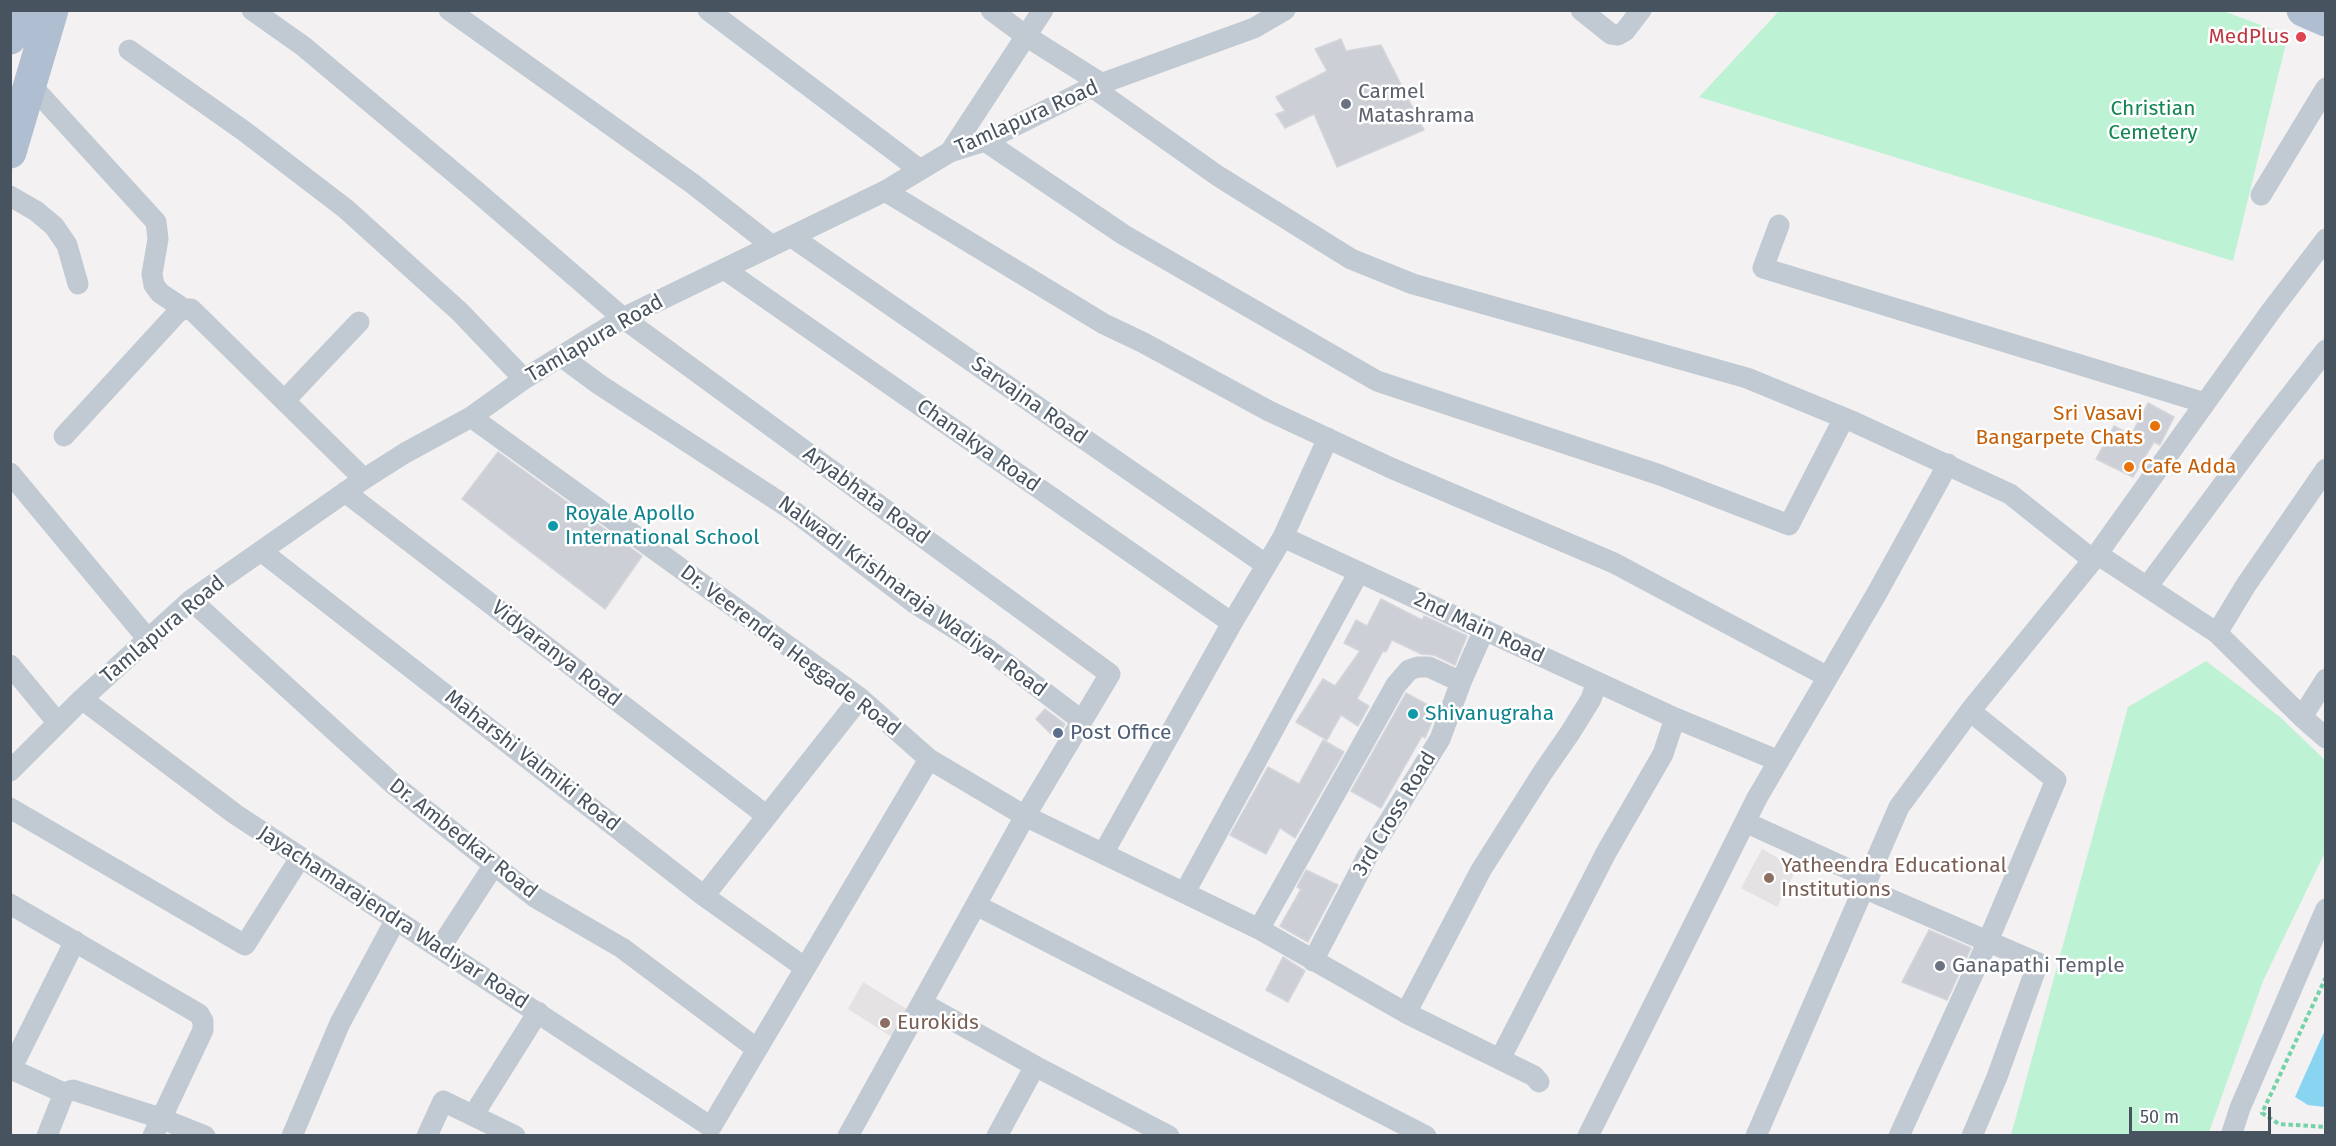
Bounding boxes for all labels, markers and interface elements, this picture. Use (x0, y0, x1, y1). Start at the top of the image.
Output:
place label: MedPlus (2208, 24, 2289, 50)
marker: MedPlus (2294, 30, 2308, 44)
street label: Tamlapura Road (951, 75, 1103, 161)
place label: Carmel Matashrama (1358, 79, 1475, 129)
park label: Christian Cemetery (2108, 96, 2198, 146)
marker: Carmel Matashrama (1339, 97, 1353, 111)
street label: Tamlapura Road (522, 290, 668, 388)
street label: Sarvajna Road (966, 352, 1092, 450)
street label: Chanakya Road (911, 394, 1045, 498)
place label: Sri Vasavi Bangarpete Chats (1976, 401, 2143, 451)
marker: Sri Vasavi Bangarpete Chats (2148, 419, 2162, 433)
street label: Aryabhata Road (798, 442, 934, 550)
place label: Cafe Adda (2141, 454, 2236, 480)
marker: Cafe Adda (2122, 460, 2136, 474)
street label: Nalwadi Krishnaraja Wadiyar Road (773, 491, 1051, 703)
place label: Royale Apollo International School (565, 501, 760, 551)
marker: Royale Apollo International School (546, 519, 560, 533)
street label: Dr. Veerendra Heggade Road (675, 560, 905, 742)
street label: Tamlapura Road (96, 571, 230, 689)
street label: 2nd Main Road (1410, 587, 1548, 669)
street label: Vidyaranya Road (486, 595, 626, 713)
street label: Maharshi Valmiki Road (439, 685, 625, 837)
place label: Shivanugraha (1425, 701, 1554, 727)
marker: Shivanugraha (1406, 707, 1420, 721)
place label: Post Office (1070, 720, 1171, 746)
marker: Post Office (1051, 726, 1065, 740)
street label: 3rd Cross Road (1348, 747, 1442, 881)
street label: Dr. Ambedkar Road (384, 773, 542, 905)
street label: Jayachamarajendra Wadiyar Road (253, 821, 533, 1015)
place label: Yatheendra Educational Institutions (1781, 853, 2007, 903)
marker: Yatheendra Educational Institutions (1762, 871, 1776, 885)
place label: Ganapathi Temple (1952, 953, 2125, 979)
marker: Ganapathi Temple (1933, 959, 1947, 973)
place label: Eurokids (897, 1010, 979, 1036)
marker: Eurokids (878, 1016, 892, 1030)
scale bar (2132, 1095, 2274, 1133)
text: 50 m (2140, 1106, 2179, 1128)

